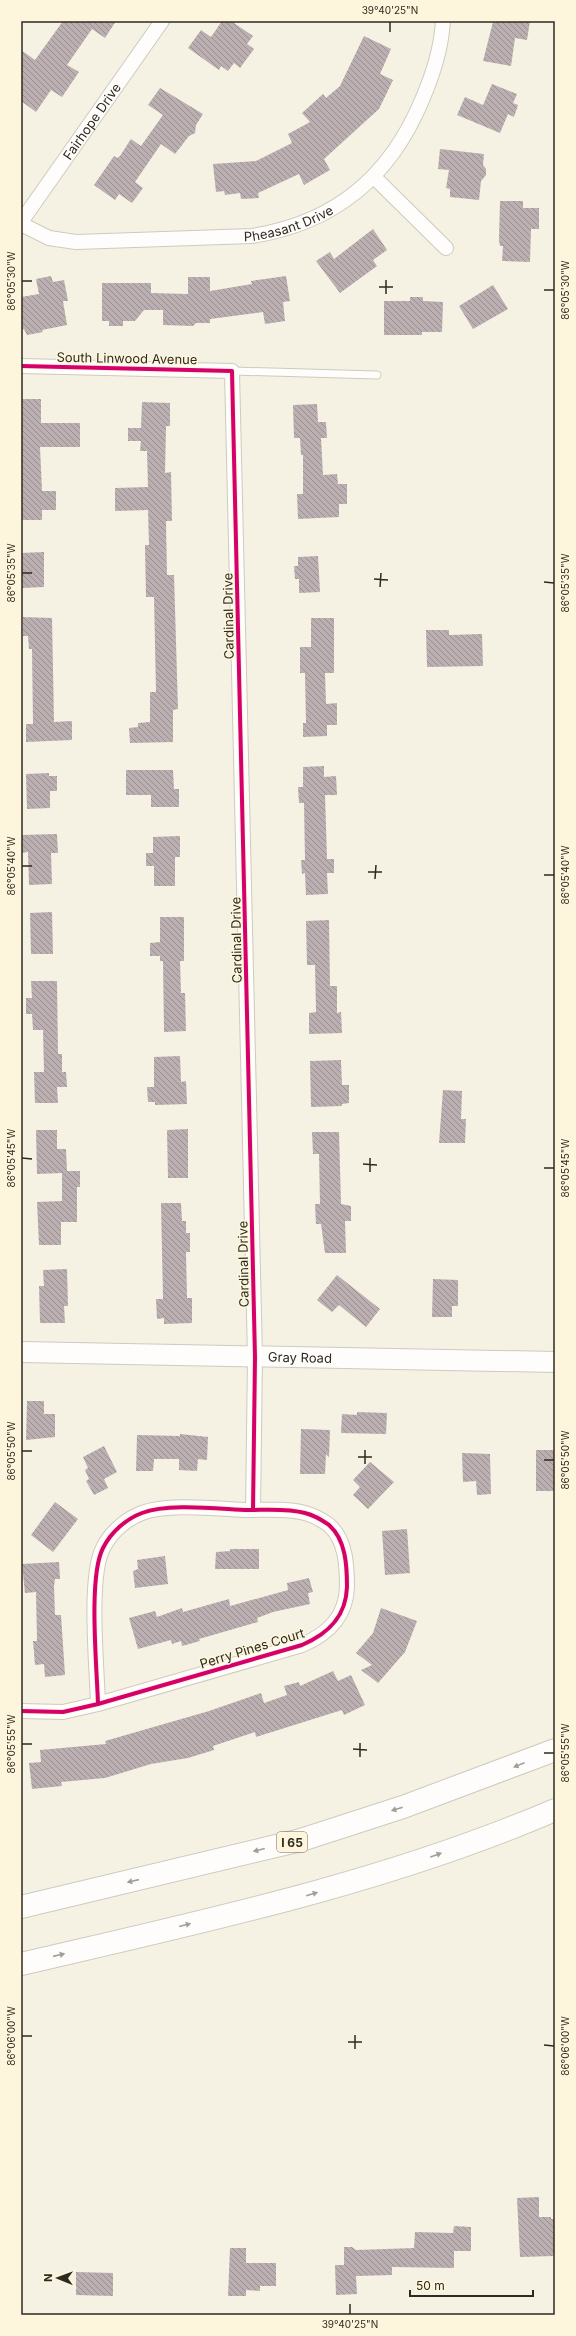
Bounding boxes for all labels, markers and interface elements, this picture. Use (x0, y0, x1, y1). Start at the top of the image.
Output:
text: 39°40'25"N (362, 4, 418, 16)
street label: Fairhope Drive (59, 80, 124, 163)
street label: Pheasant Drive (243, 202, 336, 244)
text: 86°05'30"W (5, 251, 17, 311)
text: 86°05'30"W (559, 260, 571, 320)
street label: South Linwood Avenue (56, 349, 198, 367)
text: 86°05'35"W (5, 543, 17, 603)
text: 86°05'35"W (559, 553, 571, 613)
street label: Cardinal Drive (219, 573, 237, 659)
text: 86°05'40"W (5, 836, 17, 895)
text: 86°05'40"W (559, 845, 571, 904)
street label: Cardinal Drive (227, 897, 245, 983)
text: 86°05'45"W (5, 1128, 17, 1187)
text: 86°05'45"W (559, 1138, 571, 1197)
street label: Cardinal Drive (234, 1221, 252, 1307)
street label: Gray Road (268, 1349, 332, 1366)
text: 86°05'50"W (5, 1421, 17, 1481)
text: 86°05'50"W (559, 1430, 571, 1490)
street label: Perry Pines Court (198, 1624, 306, 1672)
text: 86°05'55"W (5, 1714, 17, 1774)
text: 86°05'55"W (559, 1723, 571, 1783)
one-way arrow (512, 1762, 524, 1768)
one-way arrow (390, 1806, 402, 1812)
road number: I 65 (277, 1832, 307, 1852)
one-way arrow (253, 1847, 265, 1853)
one-way arrow (430, 1852, 442, 1858)
one-way arrow (126, 1878, 138, 1884)
one-way arrow (305, 1890, 318, 1896)
one-way arrow (180, 1922, 192, 1928)
one-way arrow (53, 1952, 65, 1958)
text: 86°06'00"W (5, 2006, 17, 2066)
text: 86°06'00"W (559, 2016, 571, 2076)
north arrow (38, 2258, 78, 2298)
scale bar (410, 2272, 533, 2298)
text: N (41, 2274, 55, 2282)
text: 50 m (416, 2278, 445, 2293)
text: 39°40'25"N (322, 2318, 378, 2330)

